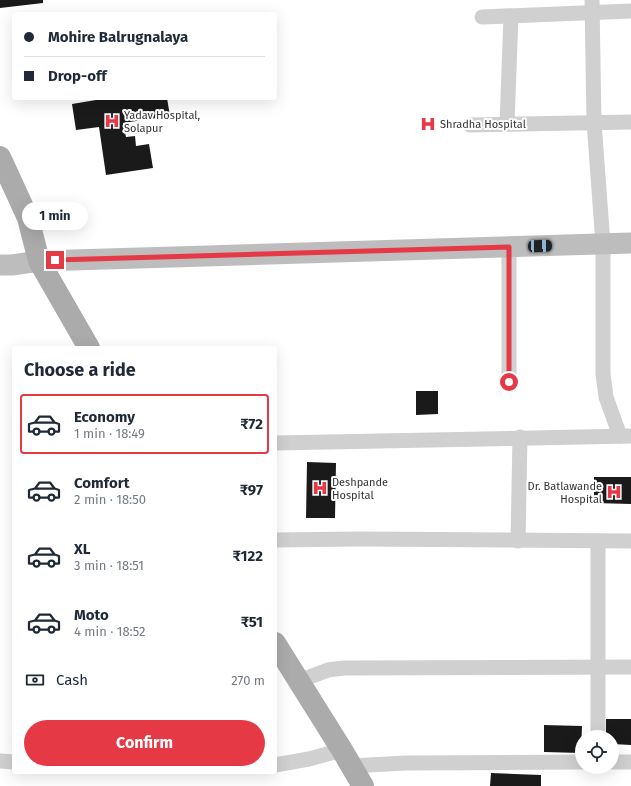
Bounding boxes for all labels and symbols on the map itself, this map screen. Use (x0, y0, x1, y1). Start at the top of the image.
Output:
place label: Yadav Hospital, Solapur (124, 109, 201, 135)
hospital icon: Yadav Hospital, Solapur (103, 112, 121, 130)
hospital icon: Shradha Hospital (419, 115, 437, 133)
place label: Shradha Hospital (440, 118, 526, 131)
callout: 1 min (22, 202, 88, 230)
car (528, 240, 552, 252)
route end (46, 251, 64, 269)
route start (500, 373, 518, 391)
place label: Deshpande Hospital (332, 476, 388, 502)
hospital icon: Deshpande Hospital (311, 479, 329, 497)
place label: Dr. Batlawande Hospital (528, 480, 602, 506)
hospital icon: Dr. Batlawande Hospital (605, 483, 623, 501)

